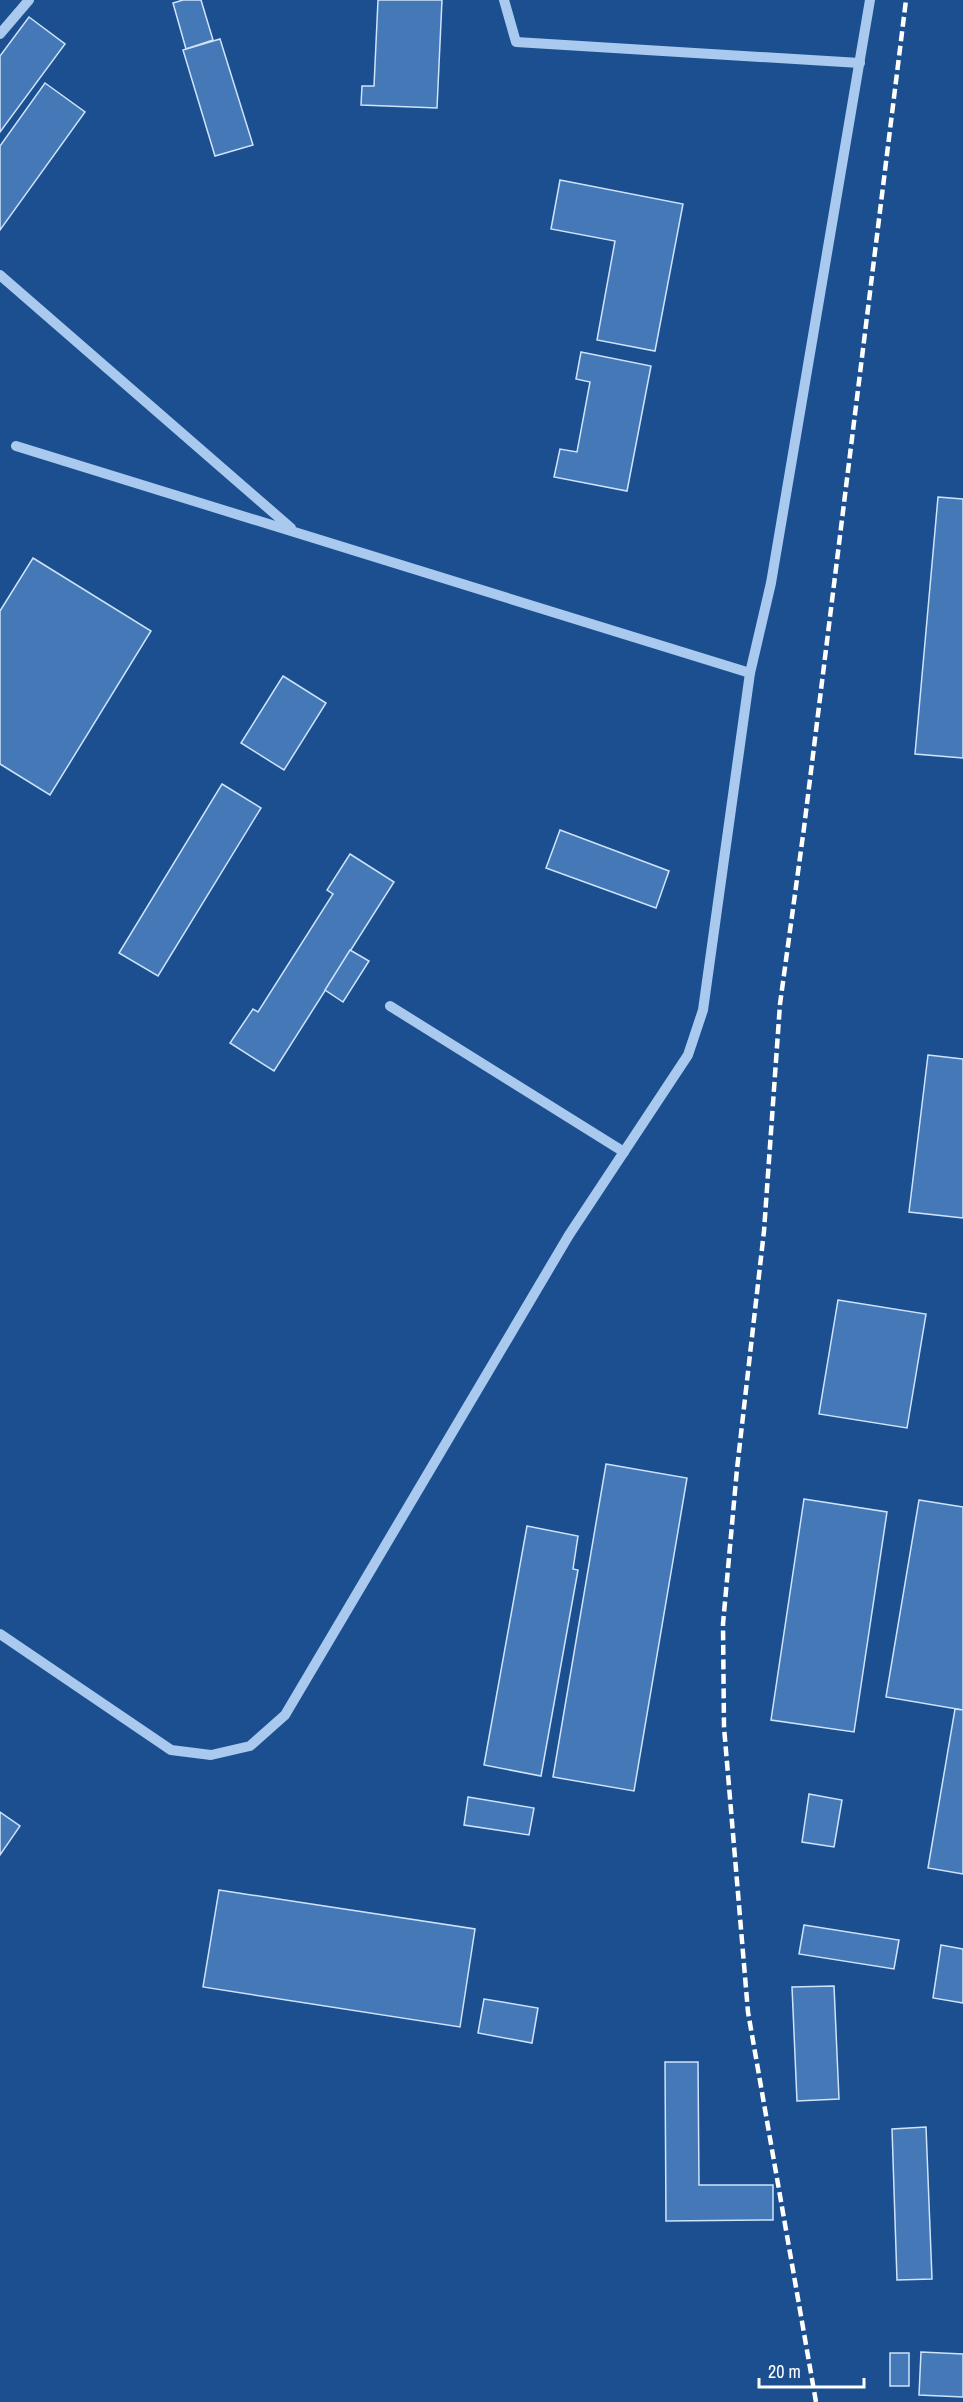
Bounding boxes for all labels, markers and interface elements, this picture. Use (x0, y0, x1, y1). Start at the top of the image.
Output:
scale bar (759, 2351, 864, 2389)
text: 20 m (768, 2359, 801, 2384)

